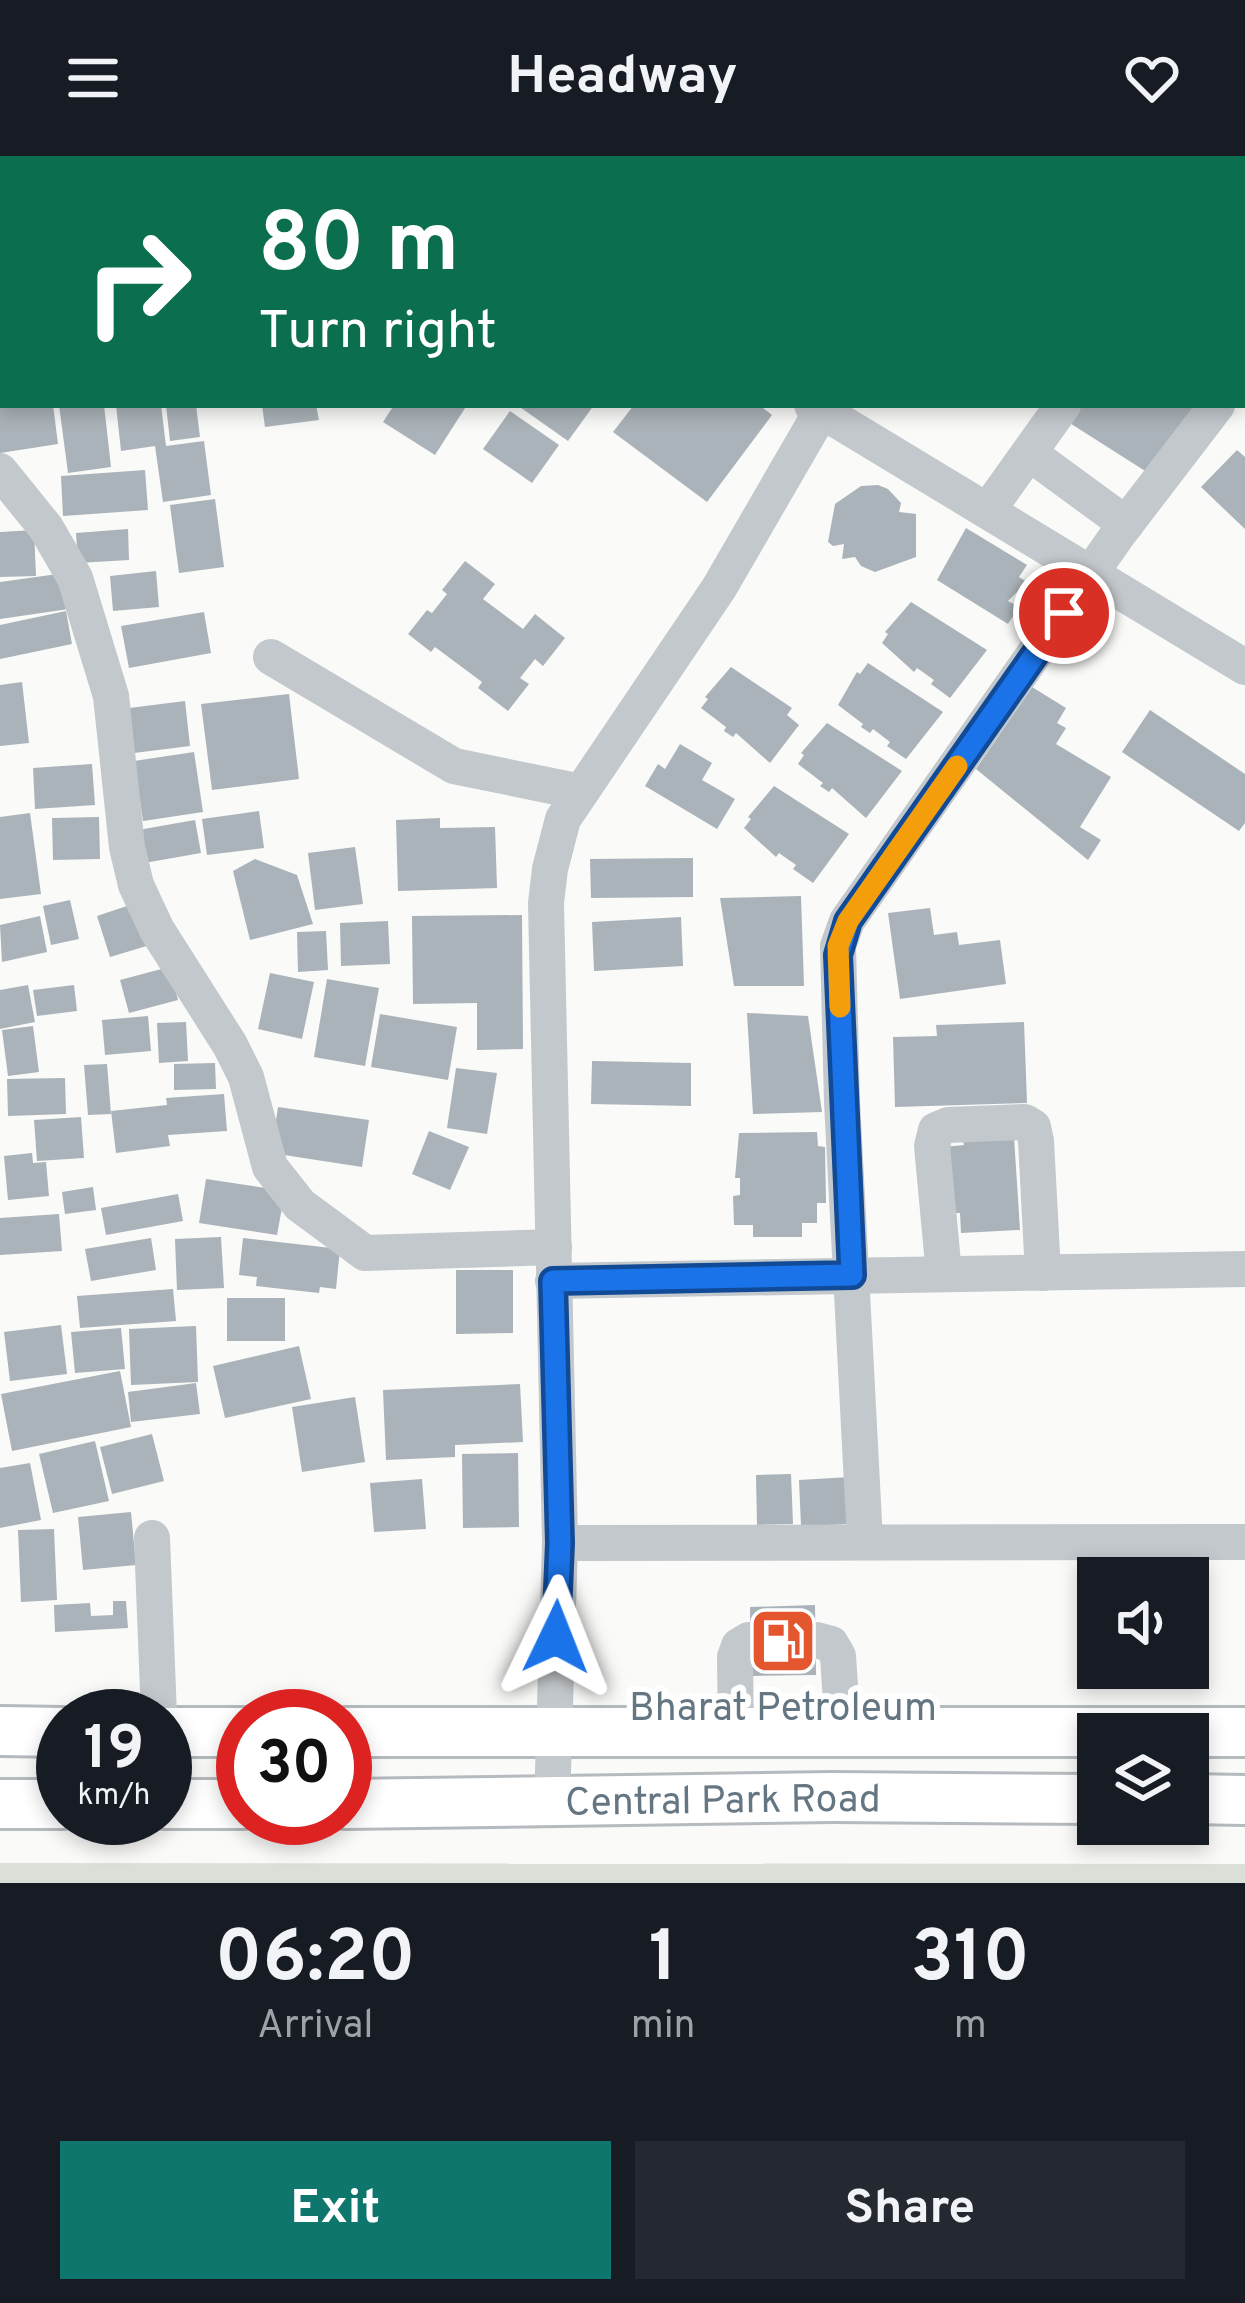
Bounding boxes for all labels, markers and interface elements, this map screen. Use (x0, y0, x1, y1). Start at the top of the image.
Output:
text: Headway (507, 44, 738, 113)
icon: menu (60, 45, 126, 111)
icon: heart (1119, 45, 1185, 111)
text: 80 m (258, 195, 459, 301)
icon: right (60, 204, 216, 360)
text: Turn right (258, 299, 497, 368)
pin (1013, 562, 1115, 664)
icon: arrive (1031, 580, 1097, 646)
map controls (1077, 1557, 1209, 1845)
button: sound (1077, 1557, 1209, 1689)
position arrow (493, 1574, 619, 1700)
fuel station icon: Bharat Petroleum (748, 1606, 818, 1676)
place label: Bharat Petroleum (629, 1686, 937, 1735)
speed limit sign: 30 (216, 1689, 372, 1845)
button: layers (1077, 1713, 1209, 1845)
text: 19 (84, 1714, 144, 1790)
street label: Central Park Road (565, 1777, 881, 1830)
text: km/h (78, 1778, 150, 1815)
text: 06:20 (215, 1915, 416, 2007)
text: 1 (649, 1915, 678, 2007)
text: 310 (911, 1915, 1030, 2007)
text: Arrival (257, 2003, 373, 2052)
text: min (631, 2003, 696, 2052)
text: m (954, 2003, 987, 2052)
button: Exit (60, 2141, 611, 2279)
button: Share (635, 2141, 1185, 2279)

